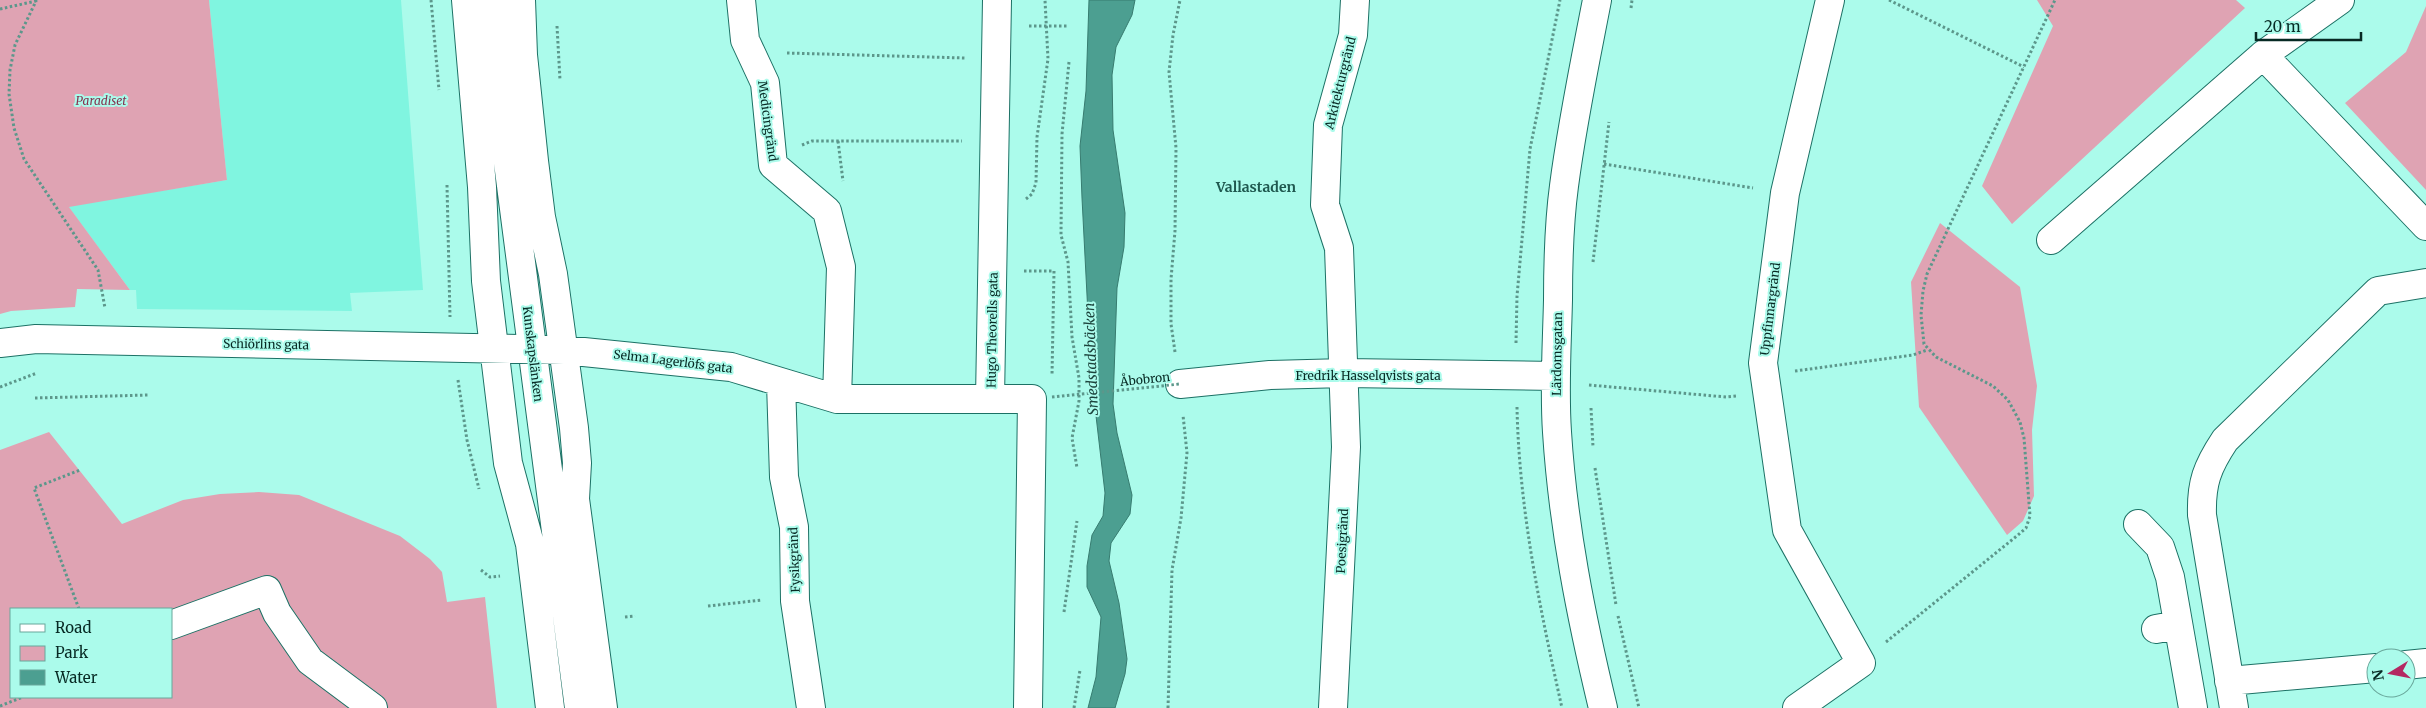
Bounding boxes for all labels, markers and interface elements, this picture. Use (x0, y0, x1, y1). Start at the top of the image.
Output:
scale bar (2256, 10, 2361, 42)
text: 20 m (2264, 17, 2301, 36)
street label: Arkitekturgränd (1321, 35, 1359, 132)
street label: Medicingränd (755, 80, 781, 162)
park label: Paradiset (75, 93, 127, 108)
district label: Vallastaden (1215, 178, 1296, 196)
street label: Uppfinnargränd (1757, 262, 1783, 356)
street label: Hugo Theorells gata (983, 271, 1001, 388)
water label: Smedstadsbäcken (1080, 302, 1102, 416)
street label: Kunskapslänken (520, 305, 546, 403)
street label: Lärdomsgatan (1549, 312, 1565, 396)
street label: Schiörlins gata (223, 336, 310, 352)
street label: Selma Lagerlöfs gata (613, 346, 734, 376)
street label: Åbobron (1118, 368, 1171, 389)
street label: Fredrik Hasselqvists gata (1295, 368, 1441, 383)
street label: Poesigränd (1333, 508, 1351, 574)
street label: Fysikgränd (785, 527, 803, 593)
legend (10, 608, 172, 698)
text: Road (55, 618, 91, 637)
text: Park (55, 643, 89, 662)
north arrow (2366, 648, 2416, 698)
text: Water (54, 668, 98, 687)
text: N (2368, 668, 2388, 682)

